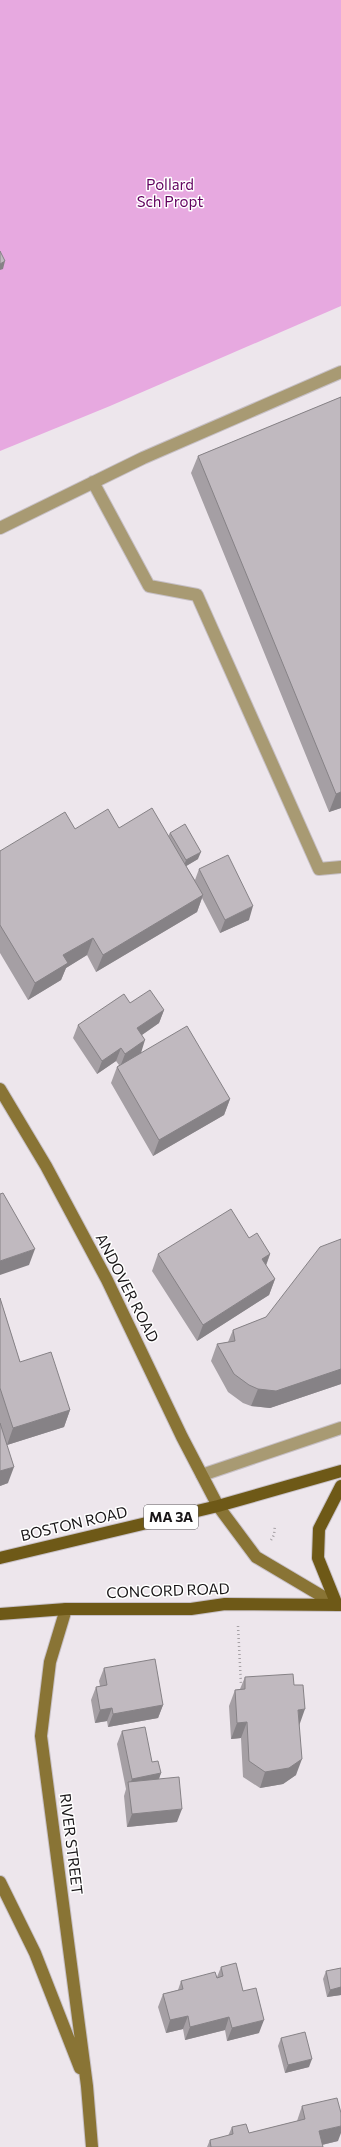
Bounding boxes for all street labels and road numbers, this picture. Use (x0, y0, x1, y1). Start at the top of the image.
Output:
street label: ANDOVER ROAD (93, 1230, 163, 1345)
street label: BOSTON ROAD (19, 1502, 129, 1544)
road number: MA 3A (144, 1505, 198, 1529)
street label: CONCORD ROAD (106, 1579, 230, 1601)
street label: RIVER STREET (57, 1792, 87, 1896)

